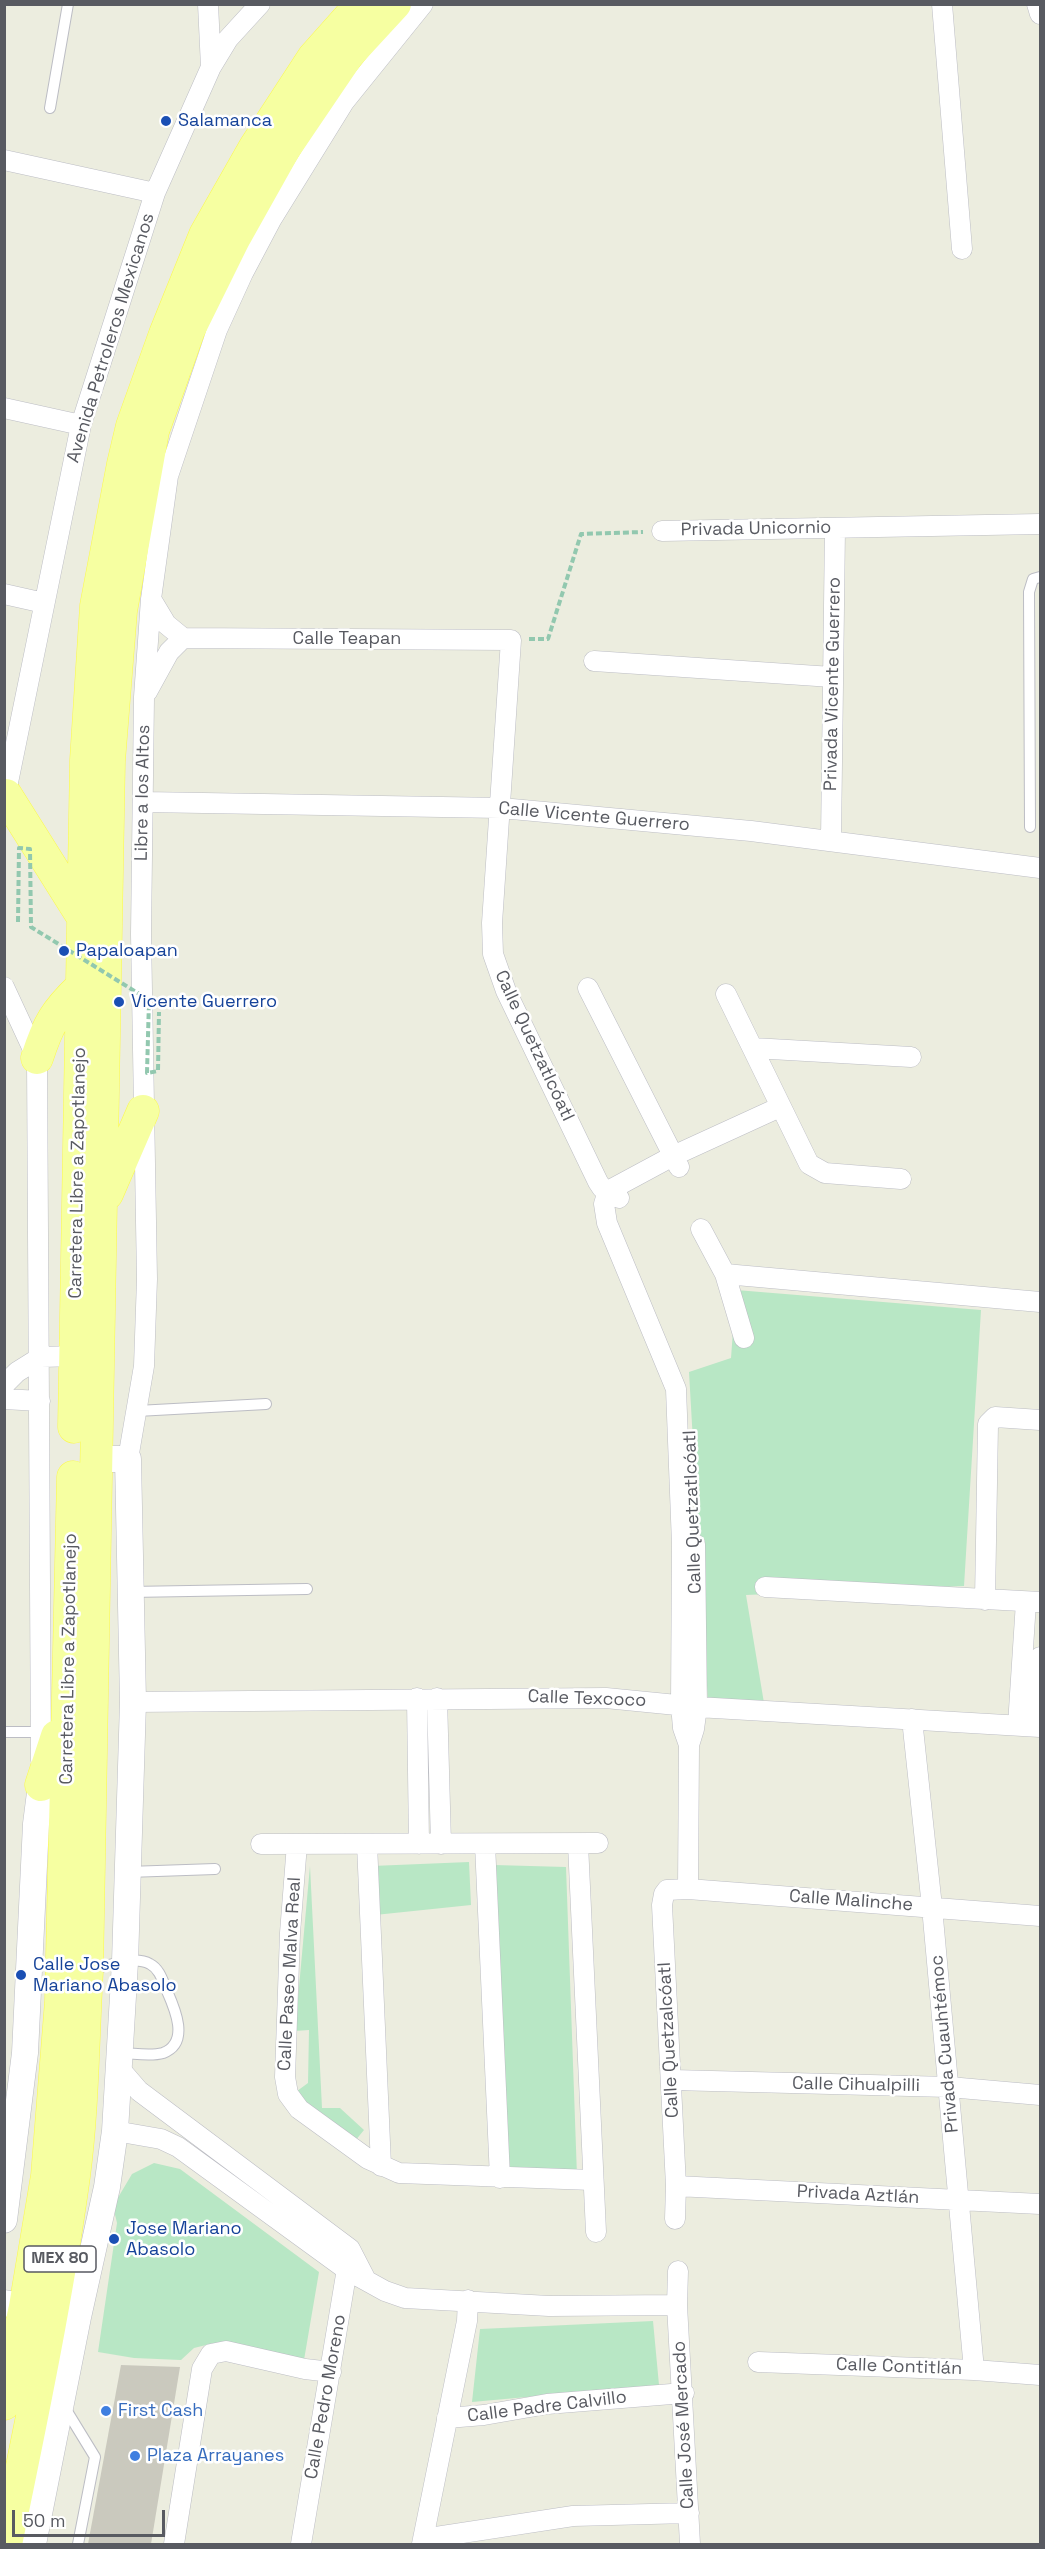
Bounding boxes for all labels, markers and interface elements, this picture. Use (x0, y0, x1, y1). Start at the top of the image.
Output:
place label: Salamanca (178, 110, 272, 132)
marker: Salamanca (159, 114, 173, 128)
street label: Avenida Petroleros Mexicanos (63, 211, 159, 465)
street label: Privada Unicornio (680, 517, 832, 541)
street label: Privada Vicente Guerrero (820, 577, 846, 791)
street label: Calle Teapan (293, 628, 401, 650)
street label: Libre a los Altos (131, 725, 155, 861)
street label: Calle Vicente Guerrero (497, 798, 691, 836)
place label: Papaloapan (76, 940, 178, 962)
marker: Papaloapan (57, 944, 71, 958)
street label: Calle Quetzatlcóatl (490, 967, 578, 1125)
place label: Vicente Guerrero (131, 991, 277, 1013)
marker: Vicente Guerrero (112, 995, 126, 1009)
street label: Carretera Libre a Zapotlanejo (65, 1047, 91, 1299)
street label: Calle Quetzatlcóatl (679, 1430, 707, 1594)
street label: Carretera Libre a Zapotlanejo (56, 1533, 82, 1785)
street label: Calle Texcoco (527, 1686, 647, 1712)
street label: Calle Paseo Malva Real (274, 1876, 306, 2072)
street label: Calle Malinche (788, 1886, 914, 1916)
place label: Calle Jose Mariano Abasolo (33, 1954, 177, 1996)
street label: Privada Cuauhtémoc (926, 1954, 964, 2134)
street label: Calle Quetzalcóatl (654, 1961, 684, 2119)
marker: Calle Jose Mariano Abasolo (14, 1968, 28, 1982)
street label: Calle Cihualpilli (792, 2073, 920, 2097)
street label: Privada Aztlán (796, 2181, 920, 2209)
place label: Jose Mariano Abasolo (126, 2218, 242, 2260)
marker: Jose Mariano Abasolo (107, 2232, 121, 2246)
road number: MEX 80 (24, 2246, 96, 2272)
street label: Calle Pedro Moreno (301, 2313, 351, 2481)
street label: Calle José Mercado (669, 2340, 699, 2510)
street label: Calle Contitlán (836, 2354, 962, 2380)
street label: Calle Padre Calvillo (466, 2387, 628, 2427)
place label: First Cash (118, 2400, 203, 2422)
marker: First Cash (99, 2404, 113, 2418)
place label: Plaza Arrayanes (147, 2445, 284, 2467)
marker: Plaza Arrayanes (128, 2449, 142, 2463)
scale bar (15, 2498, 168, 2536)
text: 50 m (23, 2509, 65, 2532)

